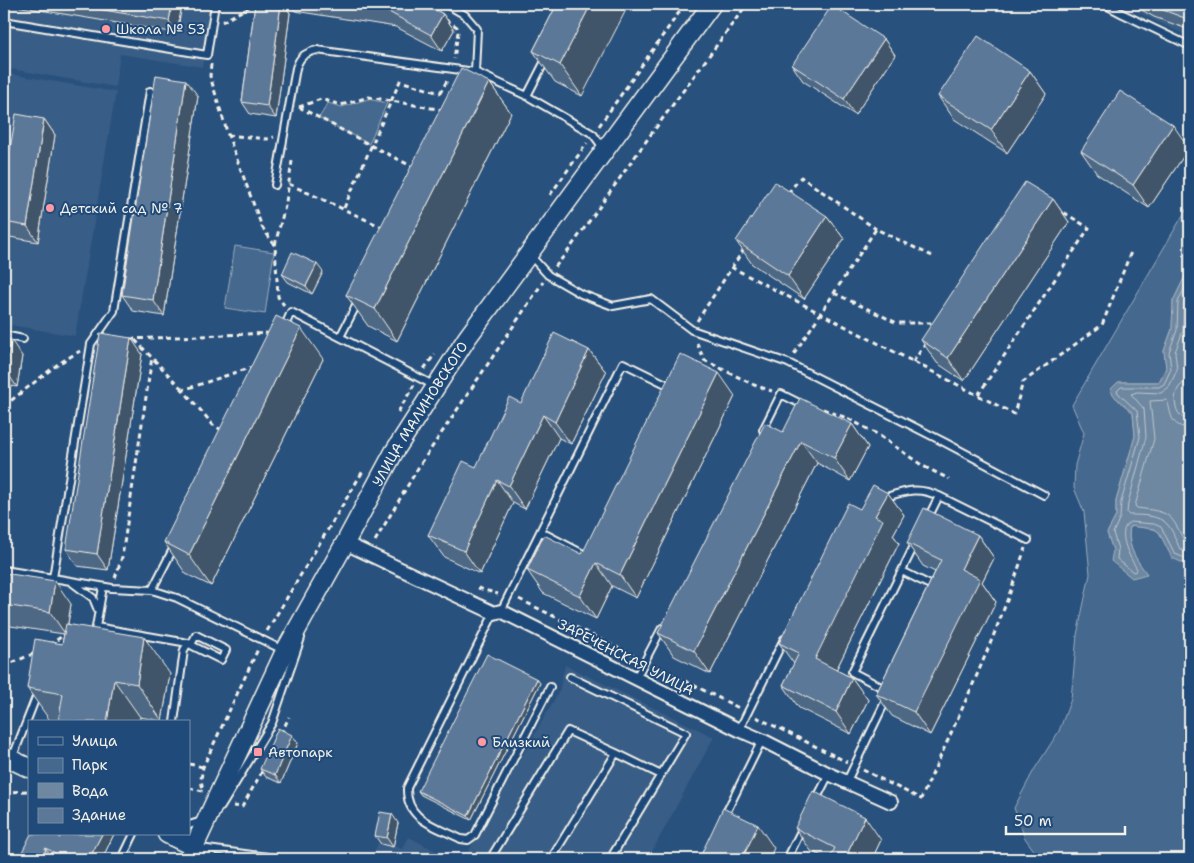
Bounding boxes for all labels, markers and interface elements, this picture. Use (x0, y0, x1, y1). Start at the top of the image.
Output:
place label: Школа № 53 (116, 20, 206, 38)
marker: Школа № 53 (100, 23, 112, 35)
place label: Детский сад № 7 (60, 199, 183, 217)
marker: Детский сад № 7 (44, 202, 56, 214)
street label: УЛИЦА МАЛИНОВСКОГО (368, 338, 472, 489)
street label: ЗАРЕЧЕНСКАЯ УЛИЦА (555, 615, 697, 699)
legend (28, 720, 190, 836)
text: Улица (72, 731, 118, 751)
place label: Близкий (492, 733, 550, 751)
marker: Близкий (476, 736, 488, 748)
place label: Автопарк (268, 743, 333, 761)
marker: Автопарк (252, 746, 264, 758)
text: Парк (72, 755, 108, 775)
text: Вода (72, 781, 109, 801)
scale bar (1006, 803, 1125, 835)
text: Здание (72, 805, 126, 825)
text: 50 m (1014, 811, 1052, 831)

